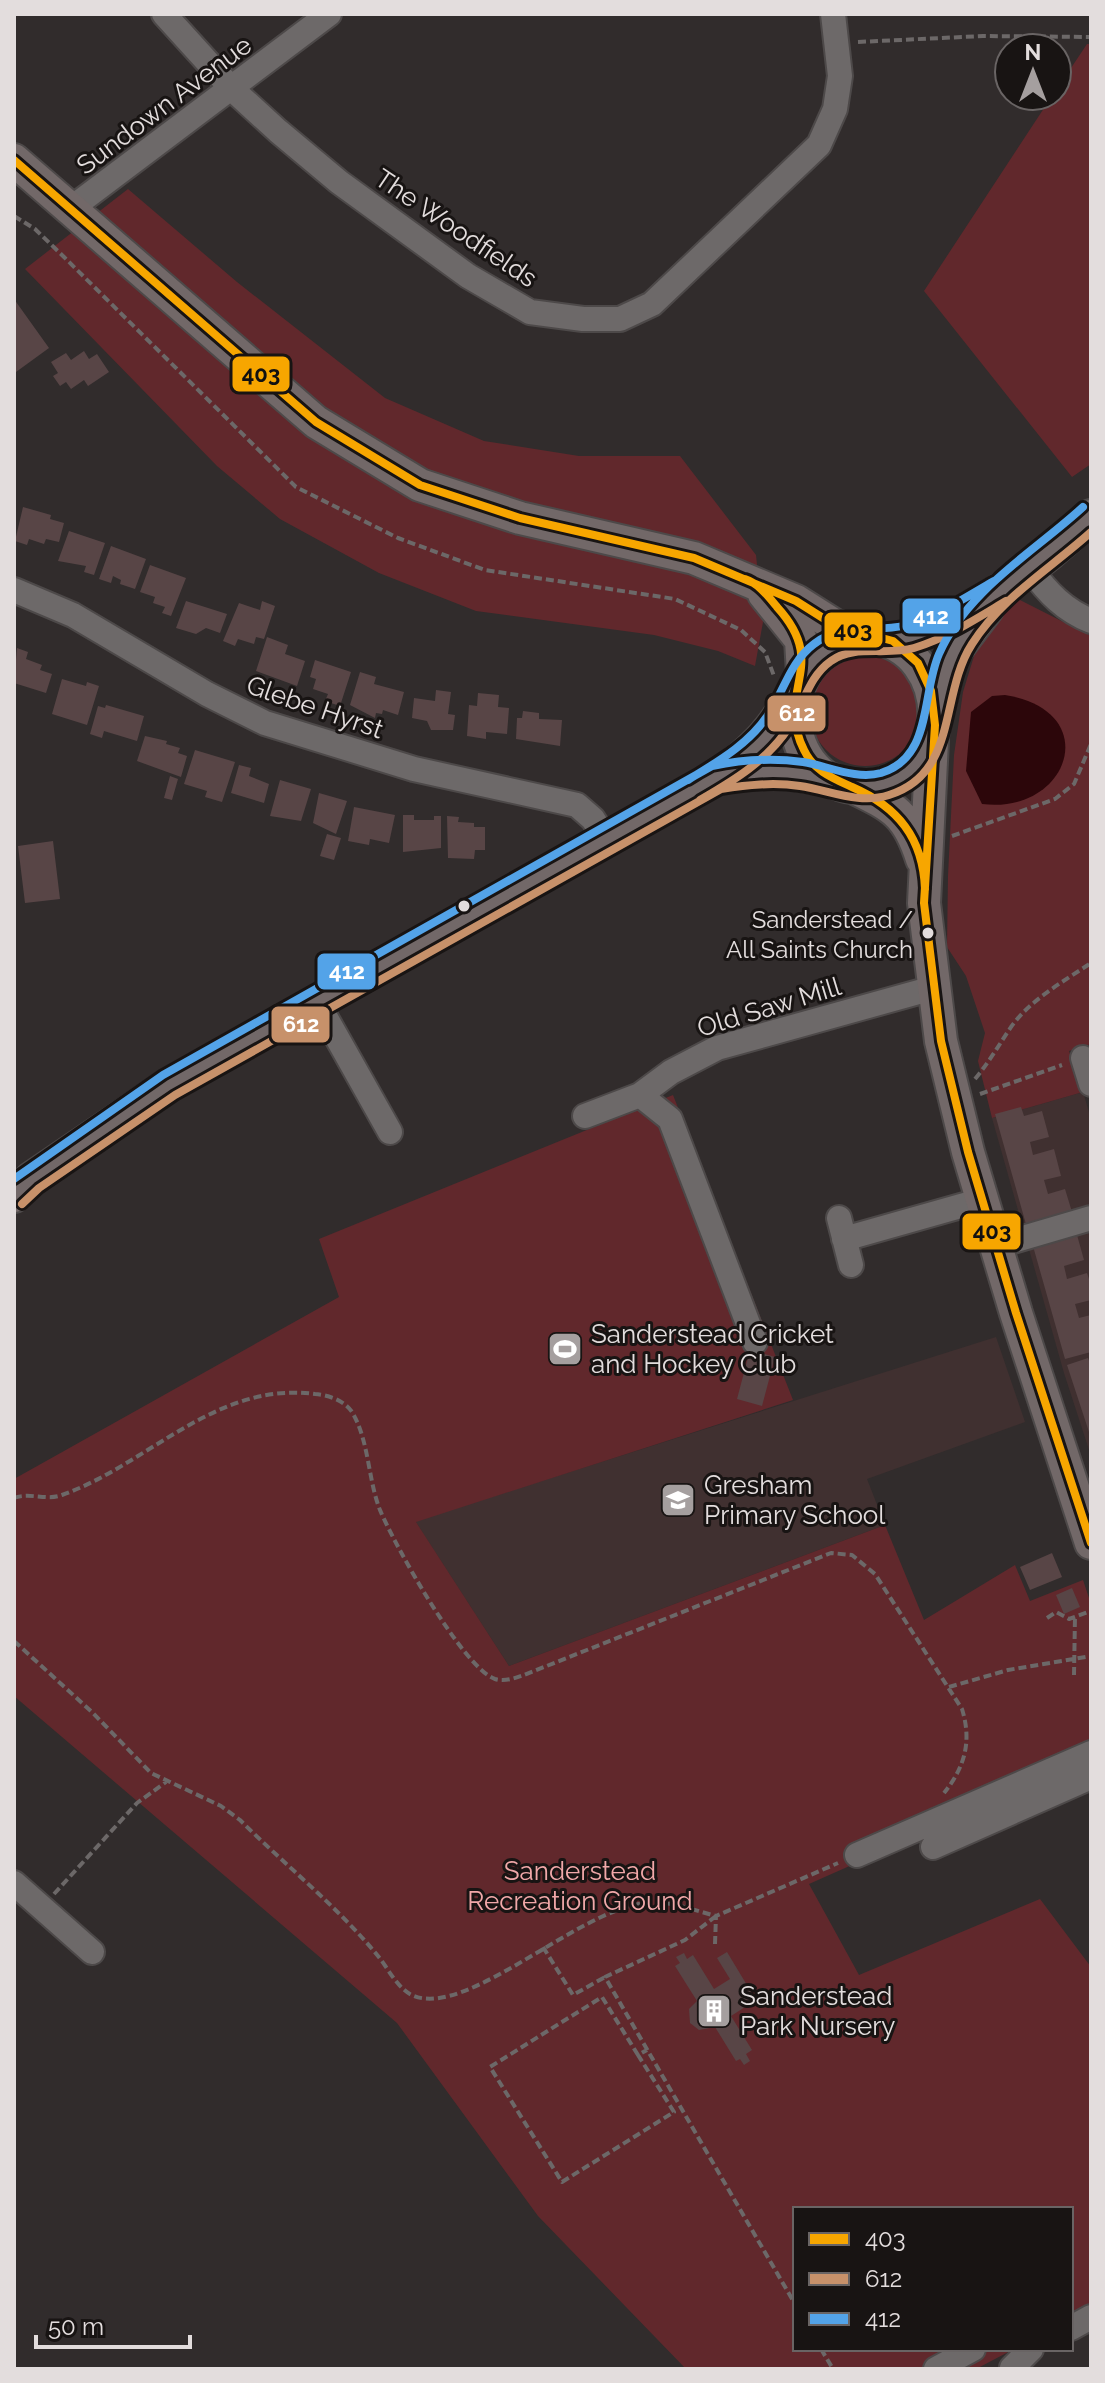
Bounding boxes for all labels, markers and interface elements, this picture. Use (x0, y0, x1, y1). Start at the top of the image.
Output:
street label: Sundown Avenue (71, 30, 257, 180)
north arrow (993, 32, 1073, 112)
text: N (1025, 39, 1041, 65)
street label: The Woodfields (369, 163, 543, 293)
line badge: 403 (231, 355, 291, 393)
text: 403 (242, 361, 280, 387)
line badge: 412 (901, 597, 962, 635)
text: 412 (913, 603, 949, 629)
line badge: 403 (823, 611, 884, 649)
text: 403 (834, 617, 872, 643)
street label: Glebe Hyrst (243, 670, 388, 744)
line badge: 612 (766, 694, 827, 733)
text: 612 (779, 700, 815, 726)
unlabelled marker (456, 898, 472, 914)
place label: Sanderstead / All Saints Church (726, 905, 913, 964)
marker: Sanderstead / All Saints Church (920, 925, 936, 941)
line badge: 412 (316, 952, 377, 991)
text: 412 (329, 958, 365, 984)
street label: Old Saw Mill (694, 971, 845, 1043)
line badge: 612 (270, 1005, 331, 1044)
text: 612 (283, 1011, 319, 1037)
line badge: 403 (961, 1212, 1022, 1251)
text: 403 (973, 1218, 1011, 1244)
place label: Sanderstead Cricket and Hockey Club (591, 1319, 834, 1379)
sports icon: Sanderstead Cricket and Hockey Club (546, 1330, 584, 1368)
place label: Gresham Primary School (704, 1470, 886, 1530)
school or university icon: Gresham Primary School (659, 1481, 697, 1519)
park label: Sanderstead Recreation Ground (467, 1856, 693, 1916)
place label: Sanderstead Park Nursery (740, 1981, 895, 2041)
building icon: Sanderstead Park Nursery (695, 1992, 733, 2030)
legend (793, 2207, 1073, 2351)
text: 403 (865, 2224, 906, 2253)
text: 612 (865, 2264, 902, 2293)
scale bar (36, 2299, 190, 2349)
text: 412 (865, 2304, 901, 2333)
text: 50 m (48, 2312, 104, 2341)

